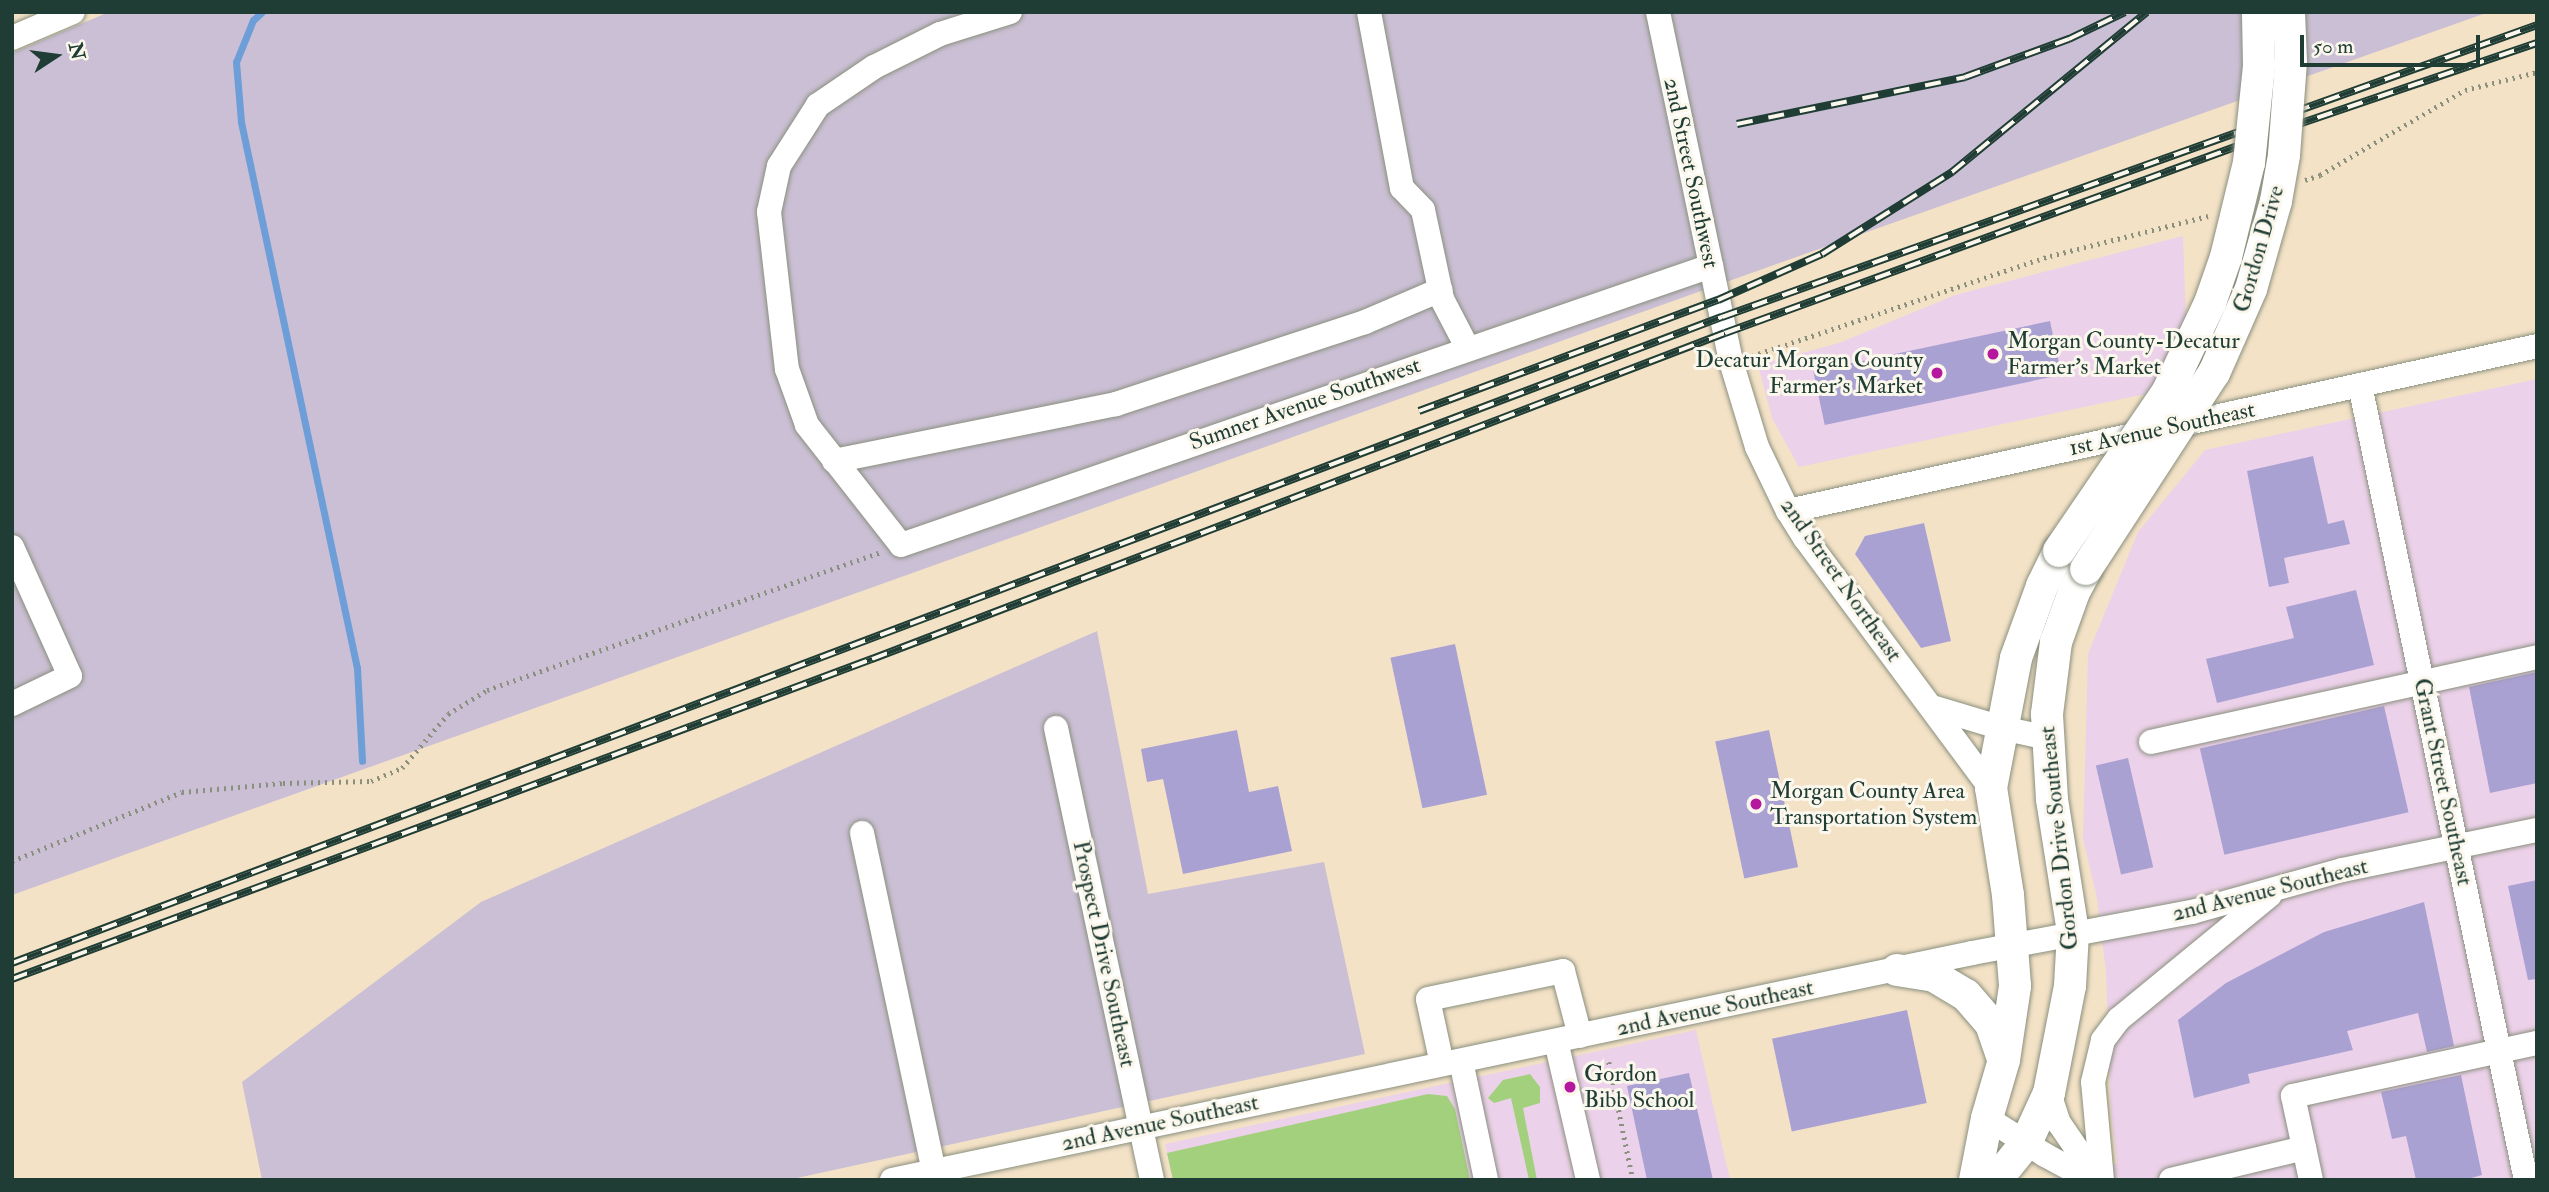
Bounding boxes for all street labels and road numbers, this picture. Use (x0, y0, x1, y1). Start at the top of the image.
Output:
street label: 2nd Street Southwest (1657, 75, 1725, 271)
street label: Gordon Drive (2228, 182, 2290, 316)
street label: Sumner Avenue Southwest (1186, 351, 1424, 457)
street label: 1st Avenue Southeast (2066, 396, 2258, 462)
street label: 2nd Street Northeast (1774, 493, 1908, 667)
street label: Grant Street Southeast (2408, 676, 2478, 888)
street label: Gordon Drive Southeast (2034, 725, 2084, 951)
street label: Prospect Drive Southeast (1067, 838, 1141, 1070)
street label: 2nd Avenue Southeast (2169, 852, 2371, 928)
street label: 2nd Avenue Southeast (1614, 974, 1816, 1042)
street label: 2nd Avenue Southeast (1059, 1089, 1261, 1157)

